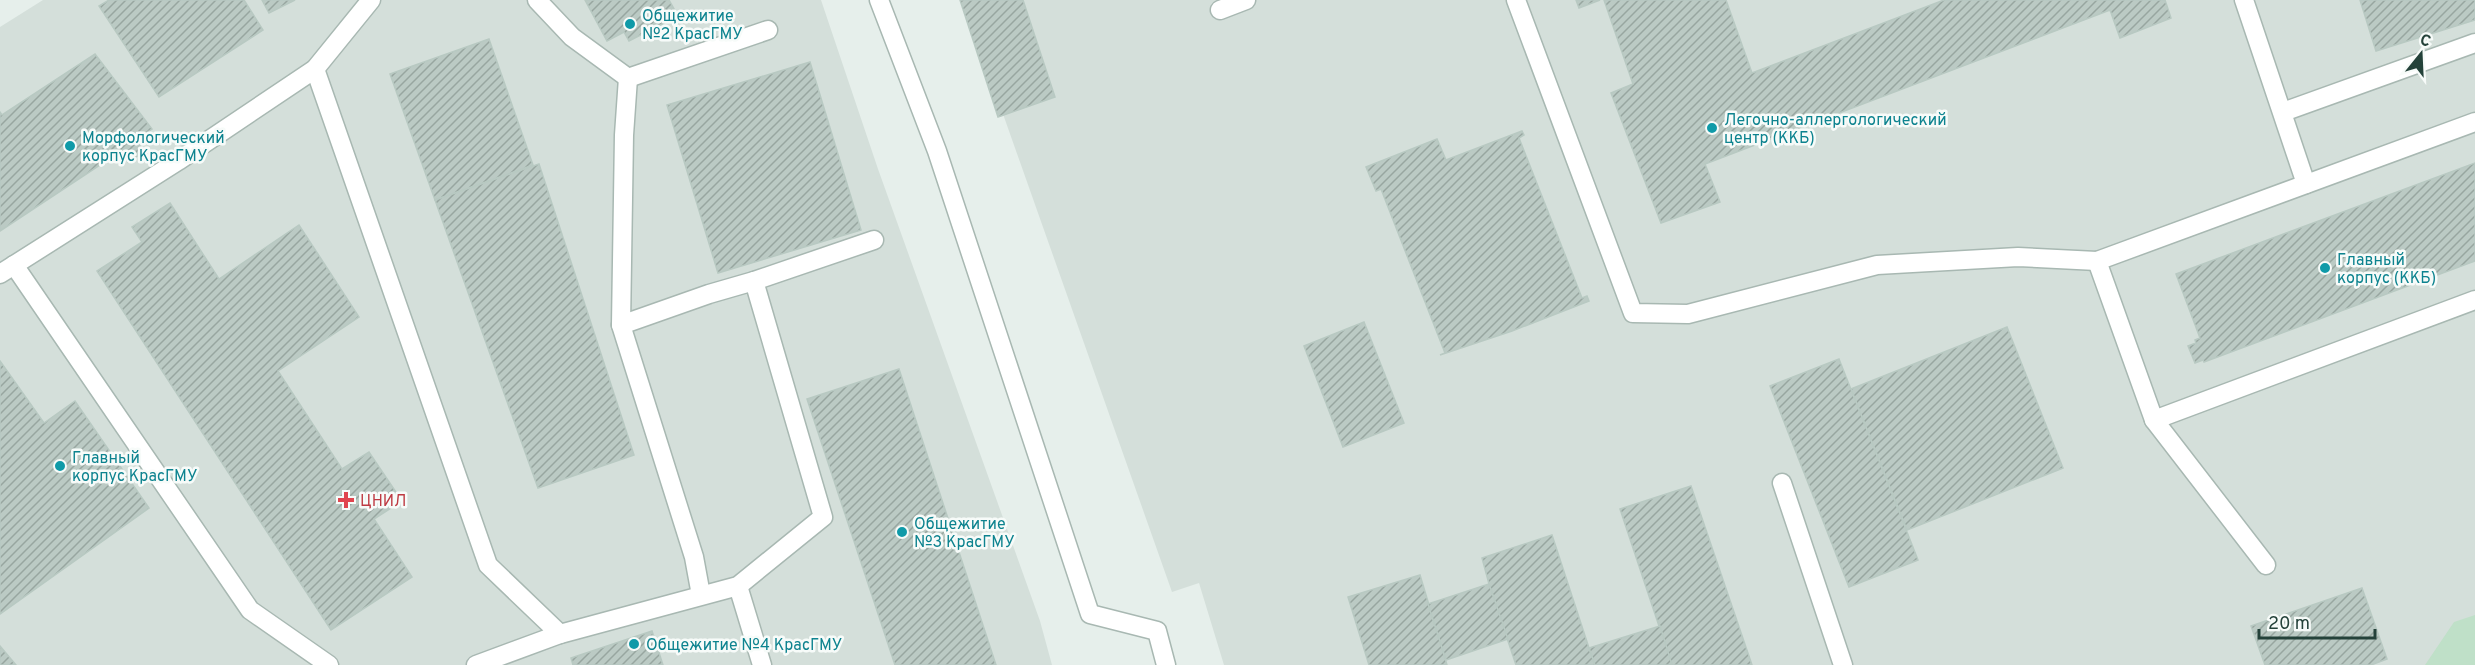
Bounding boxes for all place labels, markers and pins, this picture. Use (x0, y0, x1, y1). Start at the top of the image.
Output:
place label: Общежитие №2 КрасГМУ (642, 7, 743, 45)
marker: Общежитие №2 КрасГМУ (623, 17, 637, 31)
place label: Легочно-аллергологический центр (ККБ) (1724, 111, 1947, 149)
marker: Легочно-аллергологический центр (ККБ) (1705, 121, 1719, 135)
place label: Морфологический корпус КрасГМУ (82, 129, 225, 167)
marker: Морфологический корпус КрасГМУ (63, 139, 77, 153)
place label: Главный корпус (ККБ) (2337, 251, 2436, 289)
marker: Главный корпус (ККБ) (2318, 261, 2332, 275)
place label: Главный корпус КрасГМУ (72, 449, 197, 487)
marker: Главный корпус КрасГМУ (53, 459, 67, 473)
marker: ЦНИЛ (337, 491, 355, 509)
place label: ЦНИЛ (360, 492, 406, 512)
place label: Общежитие №3 КрасГМУ (914, 515, 1015, 553)
marker: Общежитие №3 КрасГМУ (895, 525, 909, 539)
place label: Общежитие №4 КрасГМУ (646, 636, 842, 656)
marker: Общежитие №4 КрасГМУ (627, 637, 641, 651)

